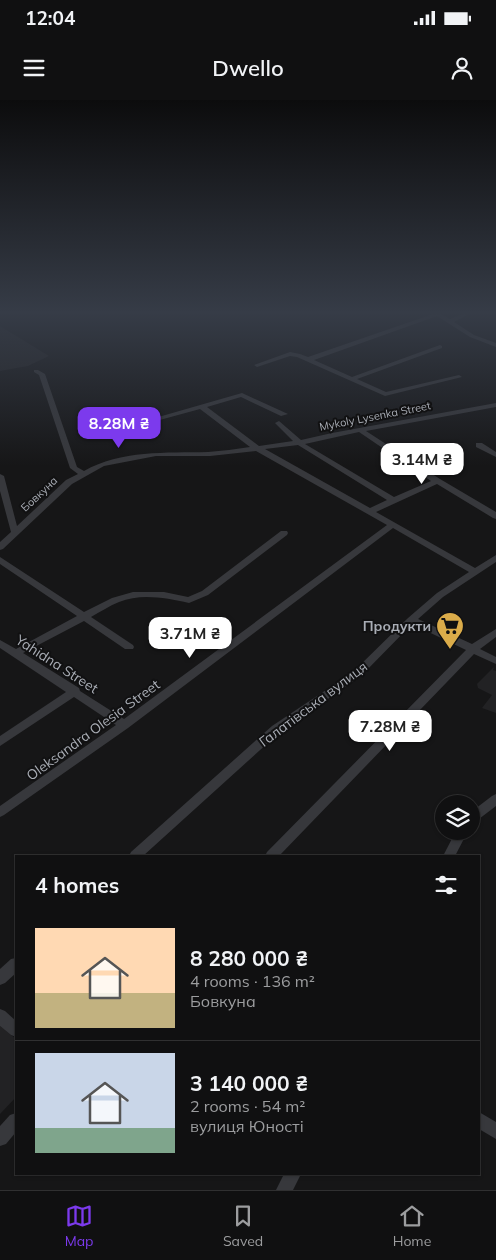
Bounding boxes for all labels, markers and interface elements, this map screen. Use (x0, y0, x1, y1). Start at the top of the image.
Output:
text: 12:04 (25, 6, 75, 30)
icon: menu (20, 54, 48, 82)
text: Dwello (212, 54, 284, 82)
icon: person (448, 54, 476, 82)
street label: Mykoly Lysenka Street (318, 398, 432, 434)
pin: 8.28M ₴ (73, 406, 165, 449)
text: 8.28M ₴ (89, 413, 149, 433)
pin: 3.14M ₴ (376, 442, 468, 485)
text: 3.14M ₴ (392, 449, 452, 469)
street label: Бовкуна (18, 473, 60, 515)
supermarket icon: Продукти (435, 611, 465, 650)
pin: 3.71M ₴ (144, 616, 236, 659)
place label: Продукти (363, 617, 431, 635)
text: 3.71M ₴ (160, 623, 220, 643)
street label: Yahidna Street (12, 630, 102, 697)
street label: Галатівська вулиця (255, 657, 371, 751)
street label: Oleksandra Olesia Street (23, 675, 163, 784)
pin: 7.28M ₴ (344, 710, 436, 752)
text: 7.28M ₴ (360, 716, 420, 736)
map controls (435, 795, 480, 840)
button: layers (435, 795, 480, 840)
icon: filters (432, 871, 460, 899)
text: 4 homes (35, 872, 119, 898)
text: 8 280 000 ₴ (190, 945, 308, 971)
icon: home (75, 948, 135, 1008)
text: 4 rooms · 136 m² (190, 971, 315, 991)
text: Бовкуна (190, 991, 256, 1011)
text: 3 140 000 ₴ (190, 1070, 308, 1096)
icon: home (75, 1073, 135, 1133)
text: 2 rooms · 54 m² (190, 1096, 305, 1116)
text: вулиця Юності (190, 1116, 304, 1136)
tab: Map (65, 1202, 94, 1250)
tab: Saved (223, 1202, 263, 1250)
tab: Home (393, 1202, 431, 1250)

